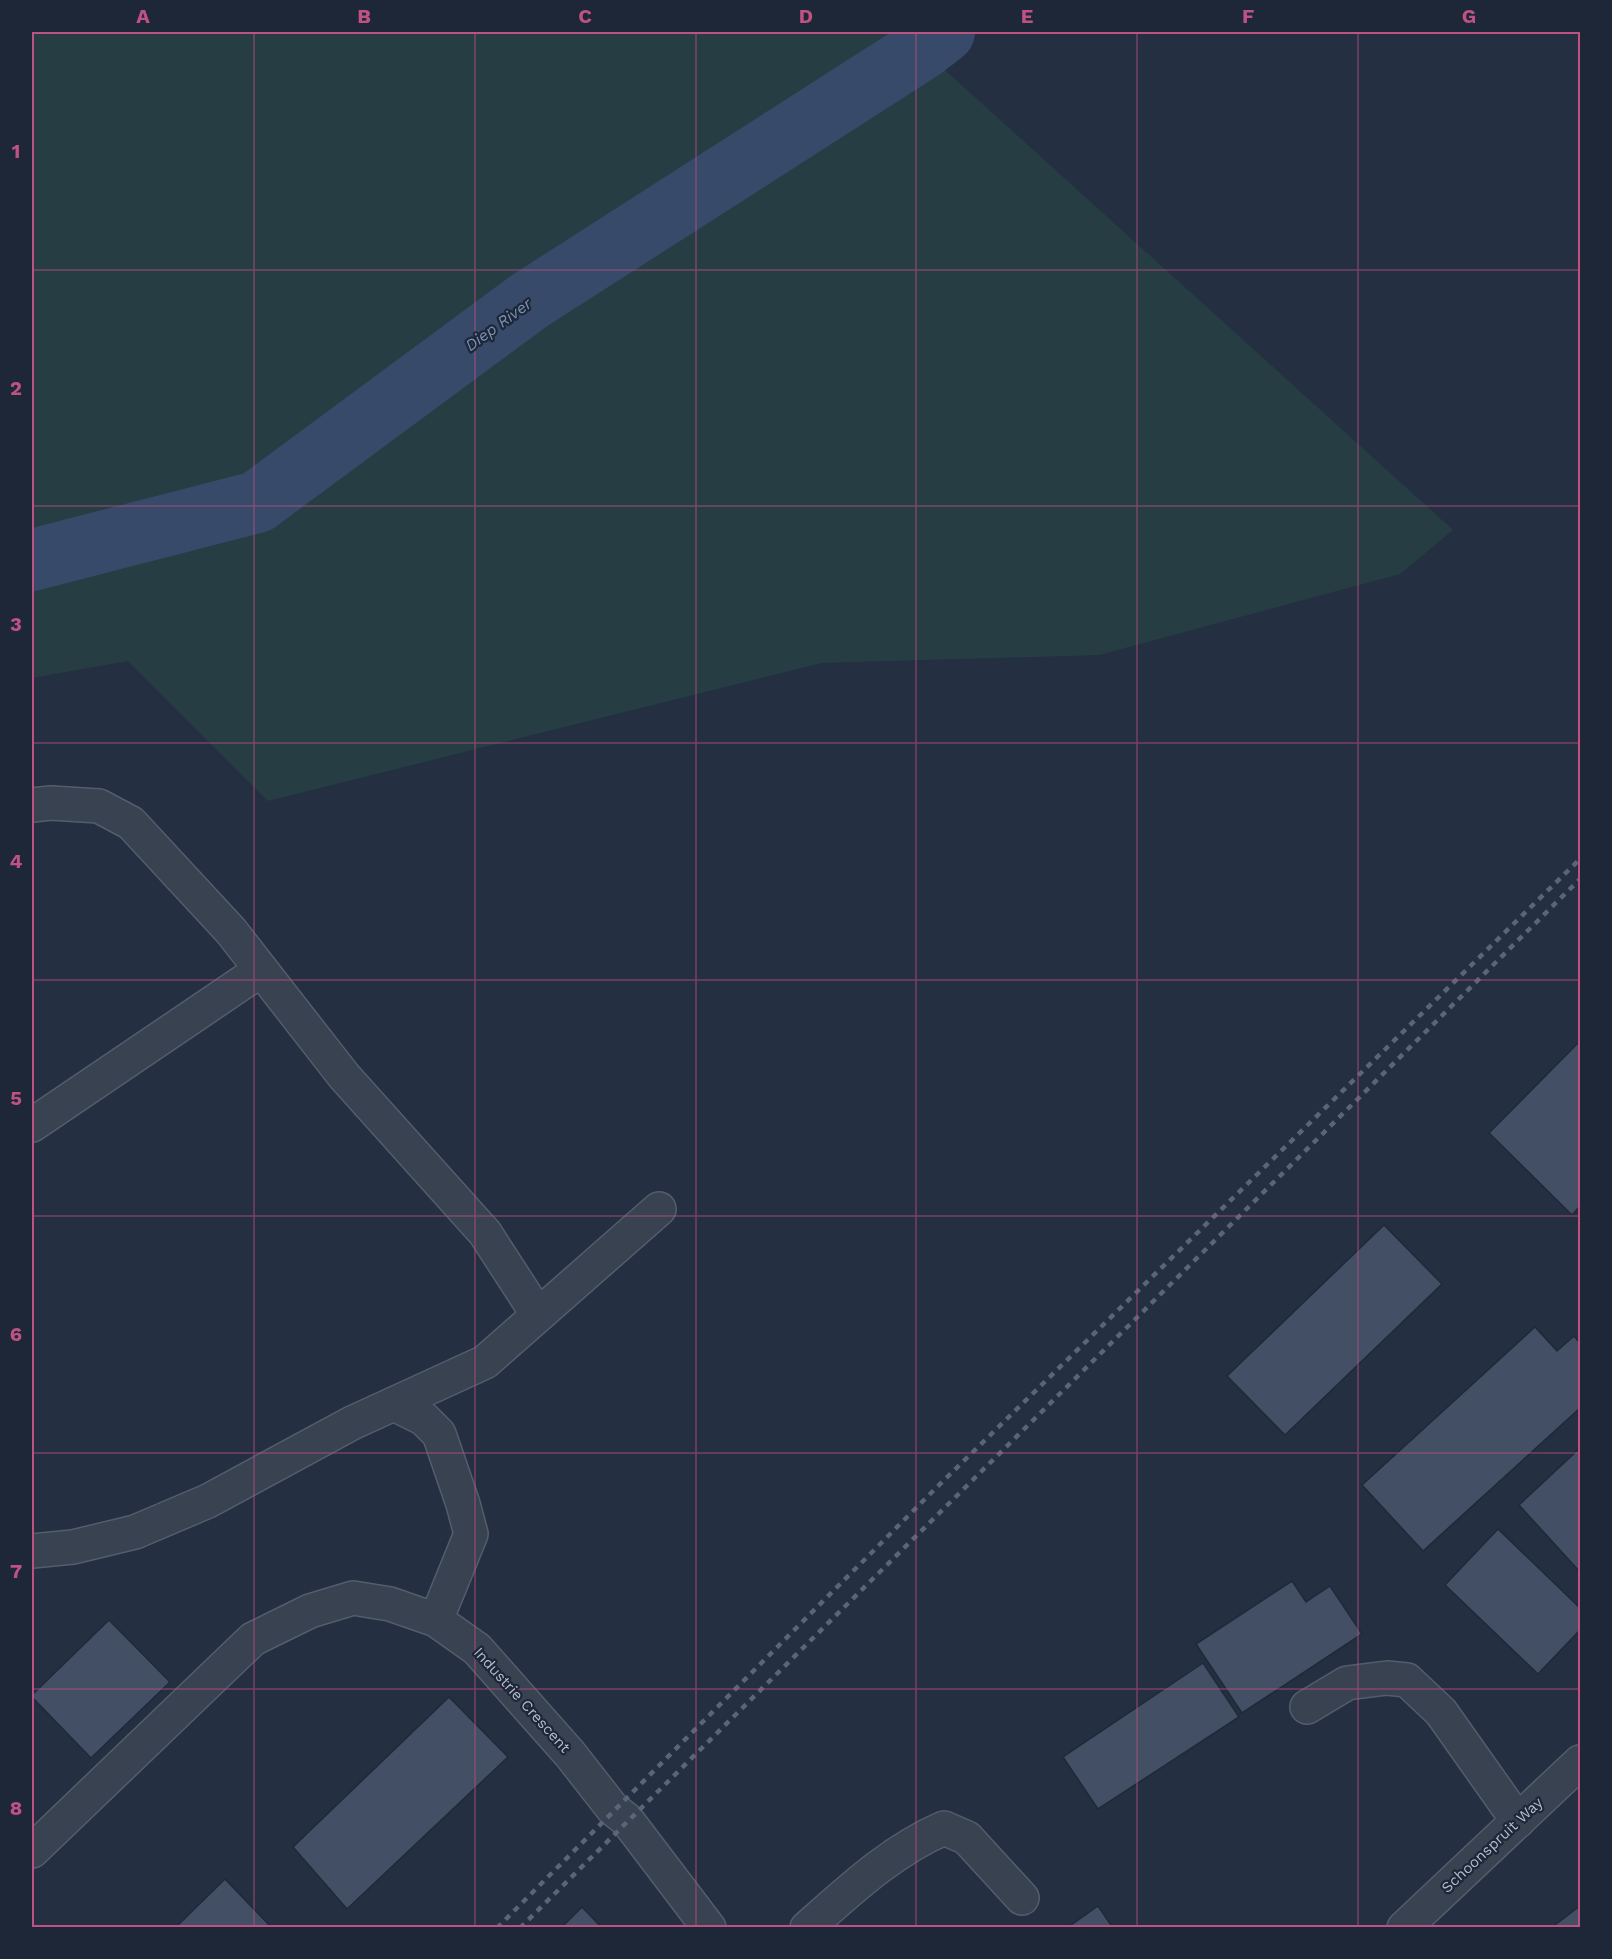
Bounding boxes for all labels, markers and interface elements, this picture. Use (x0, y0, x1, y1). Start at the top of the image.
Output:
text: A (136, 4, 150, 28)
text: B (357, 4, 371, 28)
text: C (578, 4, 592, 28)
text: D (799, 4, 813, 28)
text: E (1021, 4, 1033, 28)
text: F (1242, 4, 1254, 28)
text: G (1462, 4, 1476, 28)
text: 1 (12, 139, 20, 163)
water label: Diep River (461, 293, 536, 355)
text: 2 (10, 376, 22, 400)
text: 3 (10, 612, 22, 636)
text: 4 (10, 849, 23, 873)
text: 5 (10, 1086, 22, 1110)
text: 6 (10, 1322, 22, 1346)
text: 7 (10, 1559, 22, 1583)
street label: Industrie Crescent (470, 1644, 575, 1757)
street label: Schoonspruit Way (1438, 1793, 1547, 1897)
text: 8 (10, 1796, 22, 1820)

